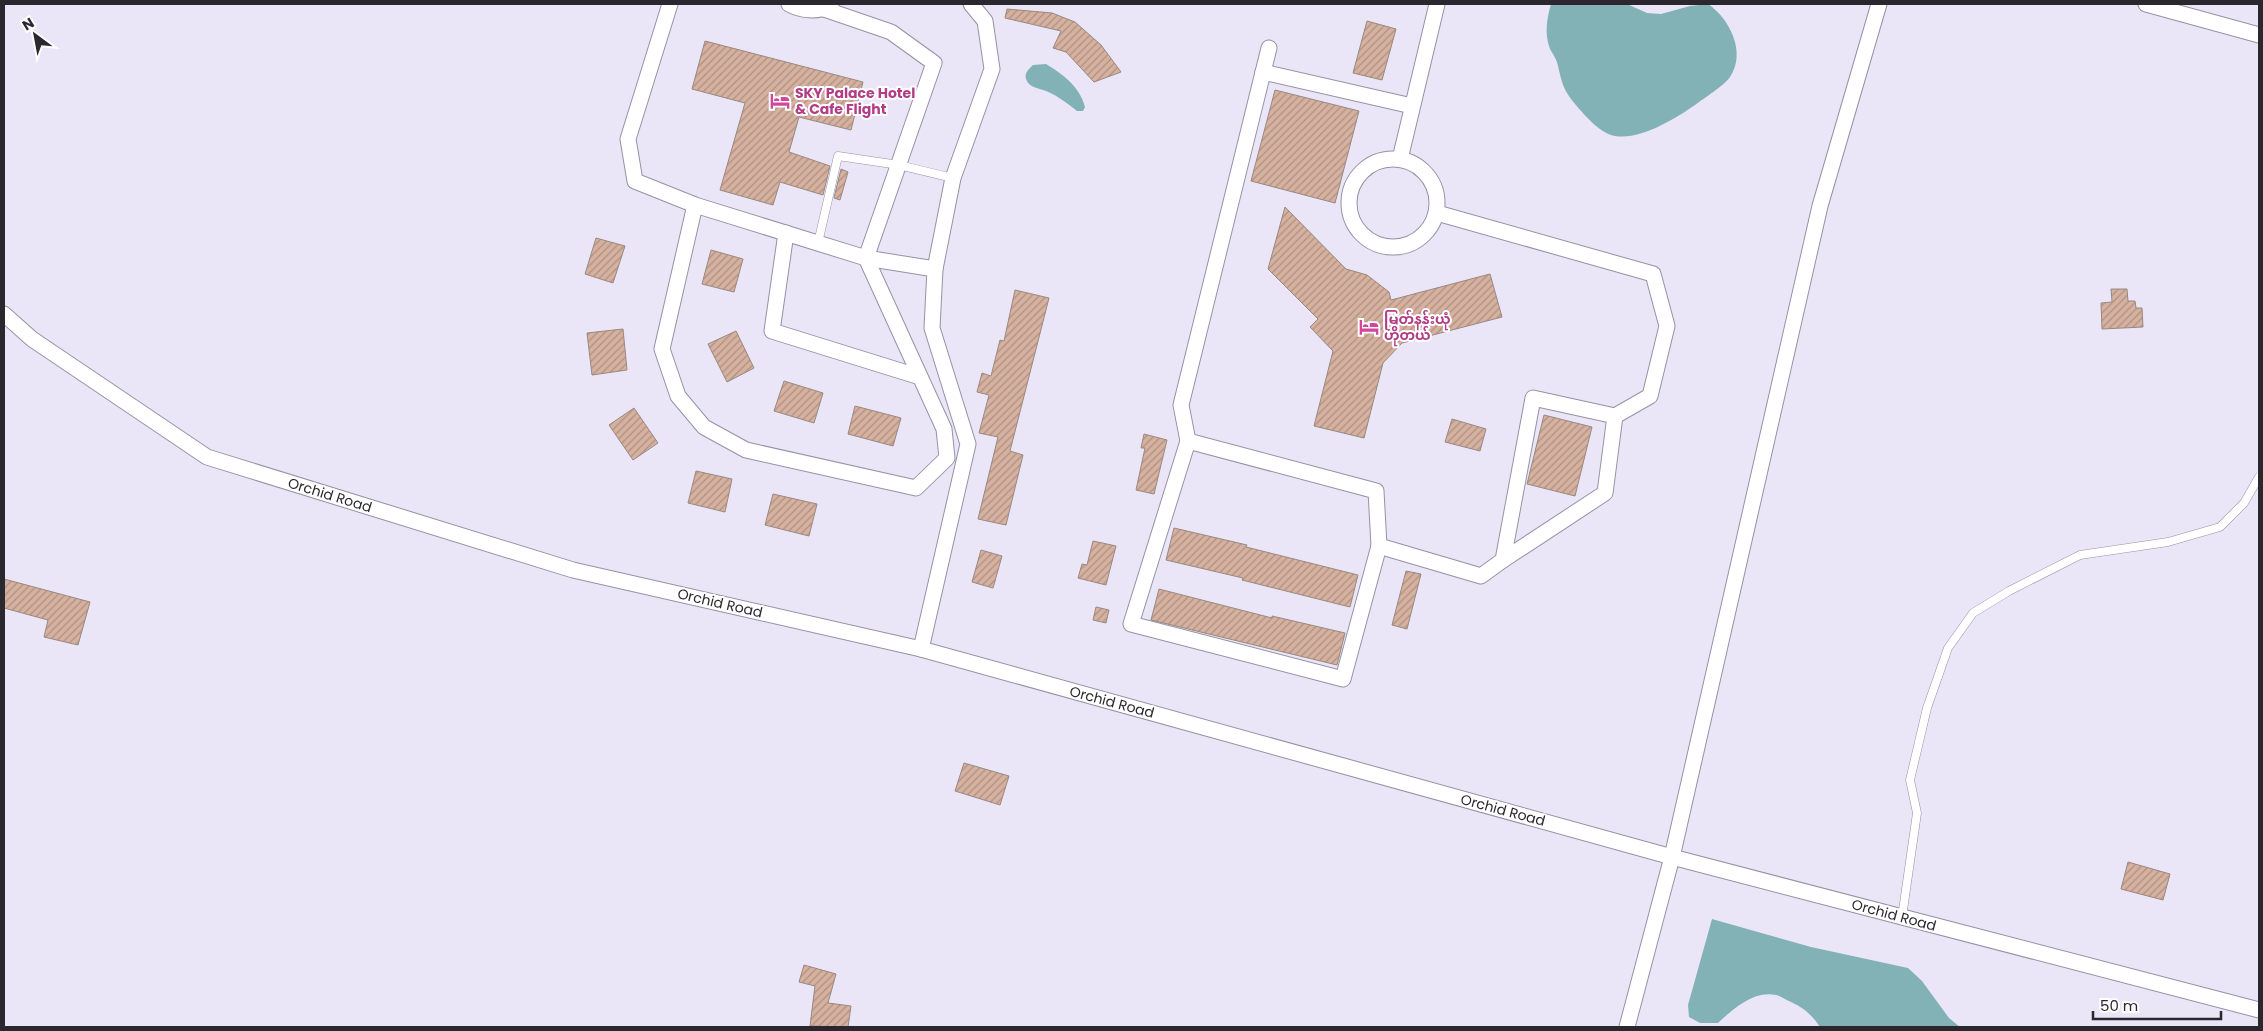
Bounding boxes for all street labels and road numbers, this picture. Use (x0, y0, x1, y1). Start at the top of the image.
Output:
street label: Orchid Road (286, 473, 374, 517)
street label: Orchid Road (675, 584, 765, 622)
street label: Orchid Road (1068, 681, 1156, 723)
street label: Orchid Road (1459, 789, 1547, 831)
street label: Orchid Road (1850, 894, 1938, 936)

